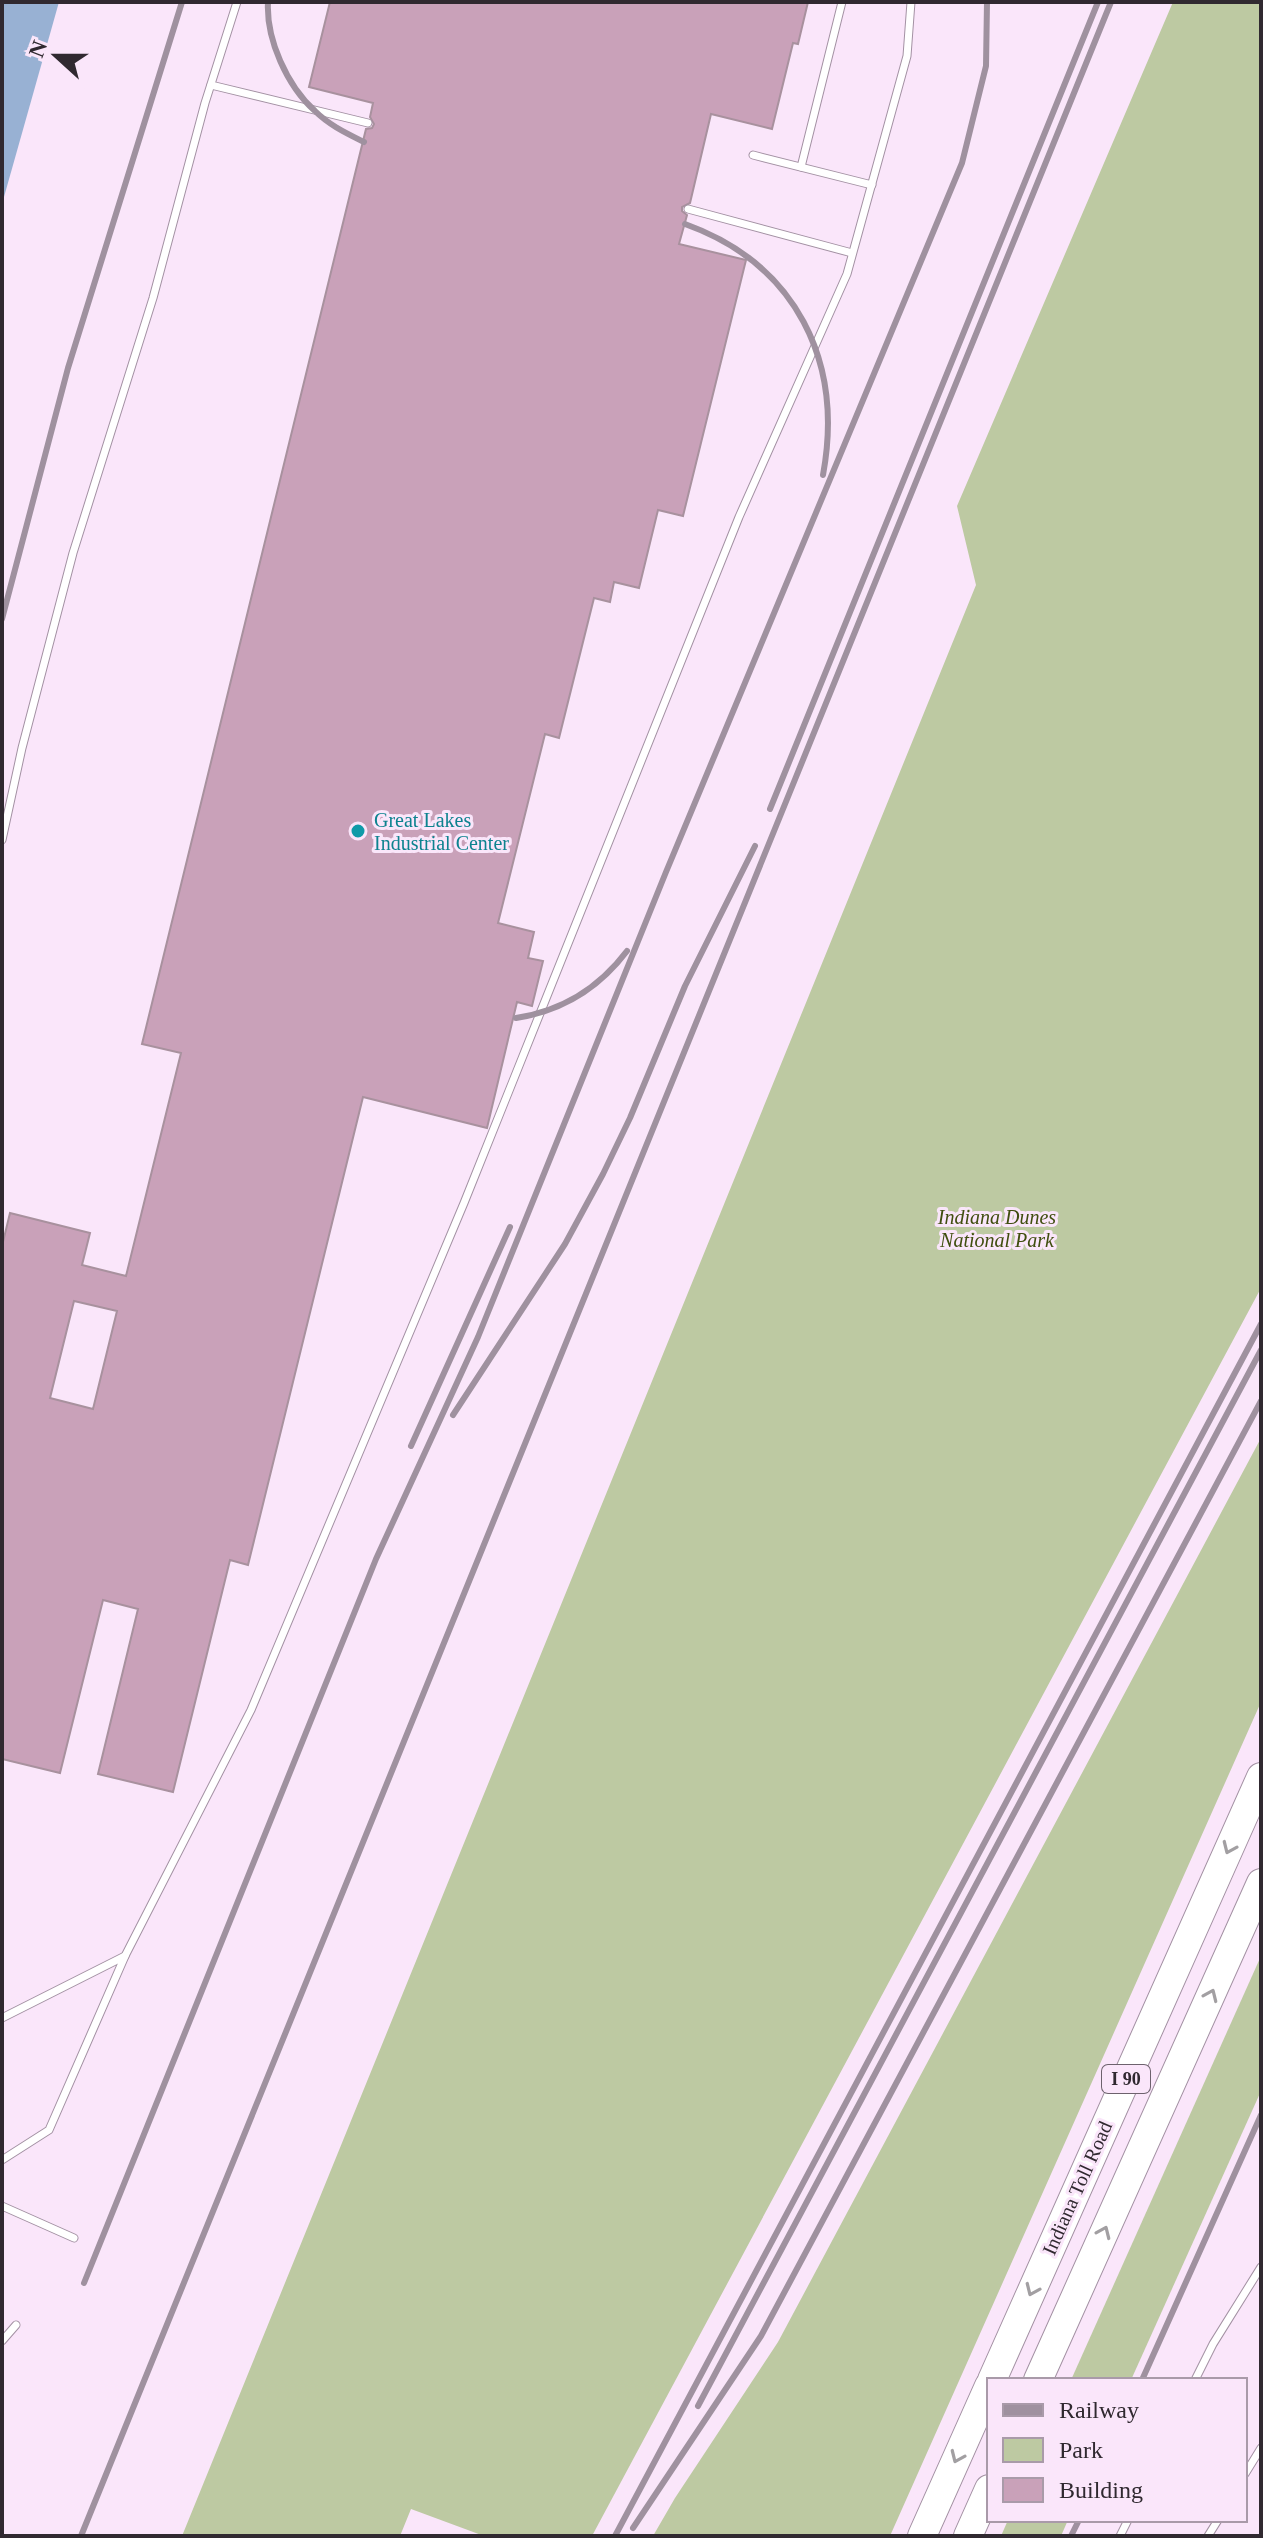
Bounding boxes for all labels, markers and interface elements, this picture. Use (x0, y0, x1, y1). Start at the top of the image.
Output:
north arrow (16, 16, 96, 96)
text: N (23, 37, 52, 61)
place label: Great Lakes Industrial Center (374, 809, 509, 854)
marker: Great Lakes Industrial Center (349, 822, 367, 840)
park label: Indiana Dunes National Park (937, 1206, 1056, 1251)
one-way arrow (1223, 1840, 1239, 1855)
one-way arrow (1201, 1989, 1217, 2003)
road number: I 90 (1102, 2065, 1150, 2093)
street label: Indiana Toll Road (1038, 2118, 1116, 2258)
one-way arrow (1095, 2226, 1111, 2240)
one-way arrow (1025, 2282, 1041, 2297)
legend (987, 2378, 1247, 2522)
text: Railway (1059, 2397, 1139, 2423)
text: Park (1059, 2437, 1103, 2463)
one-way arrow (951, 2449, 967, 2463)
text: Building (1059, 2477, 1143, 2503)

